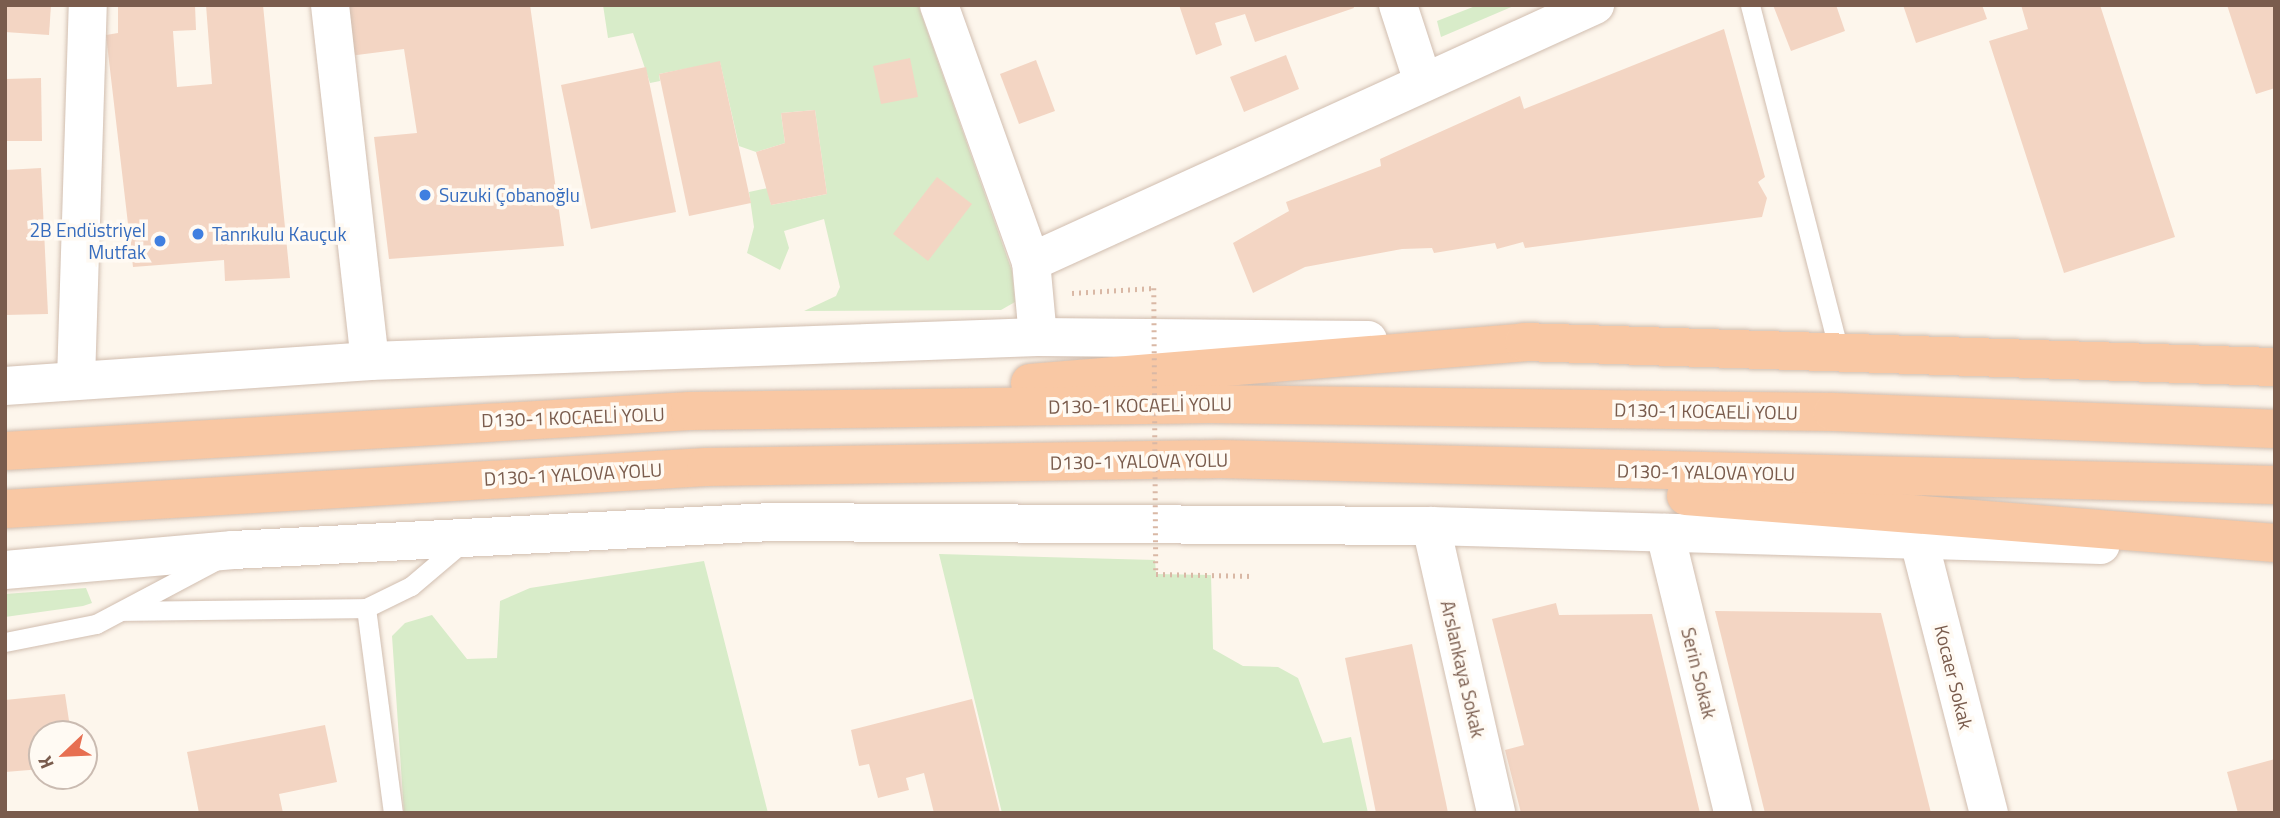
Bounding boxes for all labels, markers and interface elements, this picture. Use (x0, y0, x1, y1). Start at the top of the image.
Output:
place label: Suzuki Çobanoğlu (439, 184, 580, 206)
marker: Suzuki Çobanoğlu (417, 187, 433, 203)
place label: 2B Endüstriyel Mutfak (29, 219, 146, 263)
place label: Tanrıkulu Kauçuk (212, 223, 347, 245)
marker: Tanrıkulu Kauçuk (190, 226, 206, 242)
marker: 2B Endüstriyel Mutfak (152, 233, 168, 249)
street label: D130-1 KOCAELİ YOLU (1048, 392, 1232, 418)
street label: D130-1 KOCAELİ YOLU (1614, 398, 1798, 424)
street label: D130-1 KOCAELİ YOLU (481, 402, 665, 432)
street label: D130-1 YALOVA YOLU (1050, 448, 1228, 474)
street label: D130-1 YALOVA YOLU (483, 458, 663, 490)
street label: D130-1 YALOVA YOLU (1617, 459, 1795, 485)
street label: Arslankaya Sokak (1436, 598, 1490, 740)
street label: Kocaer Sokak (1930, 622, 1978, 732)
street label: Serin Sokak (1677, 625, 1721, 721)
north arrow (28, 720, 98, 790)
text: K (29, 752, 61, 773)

